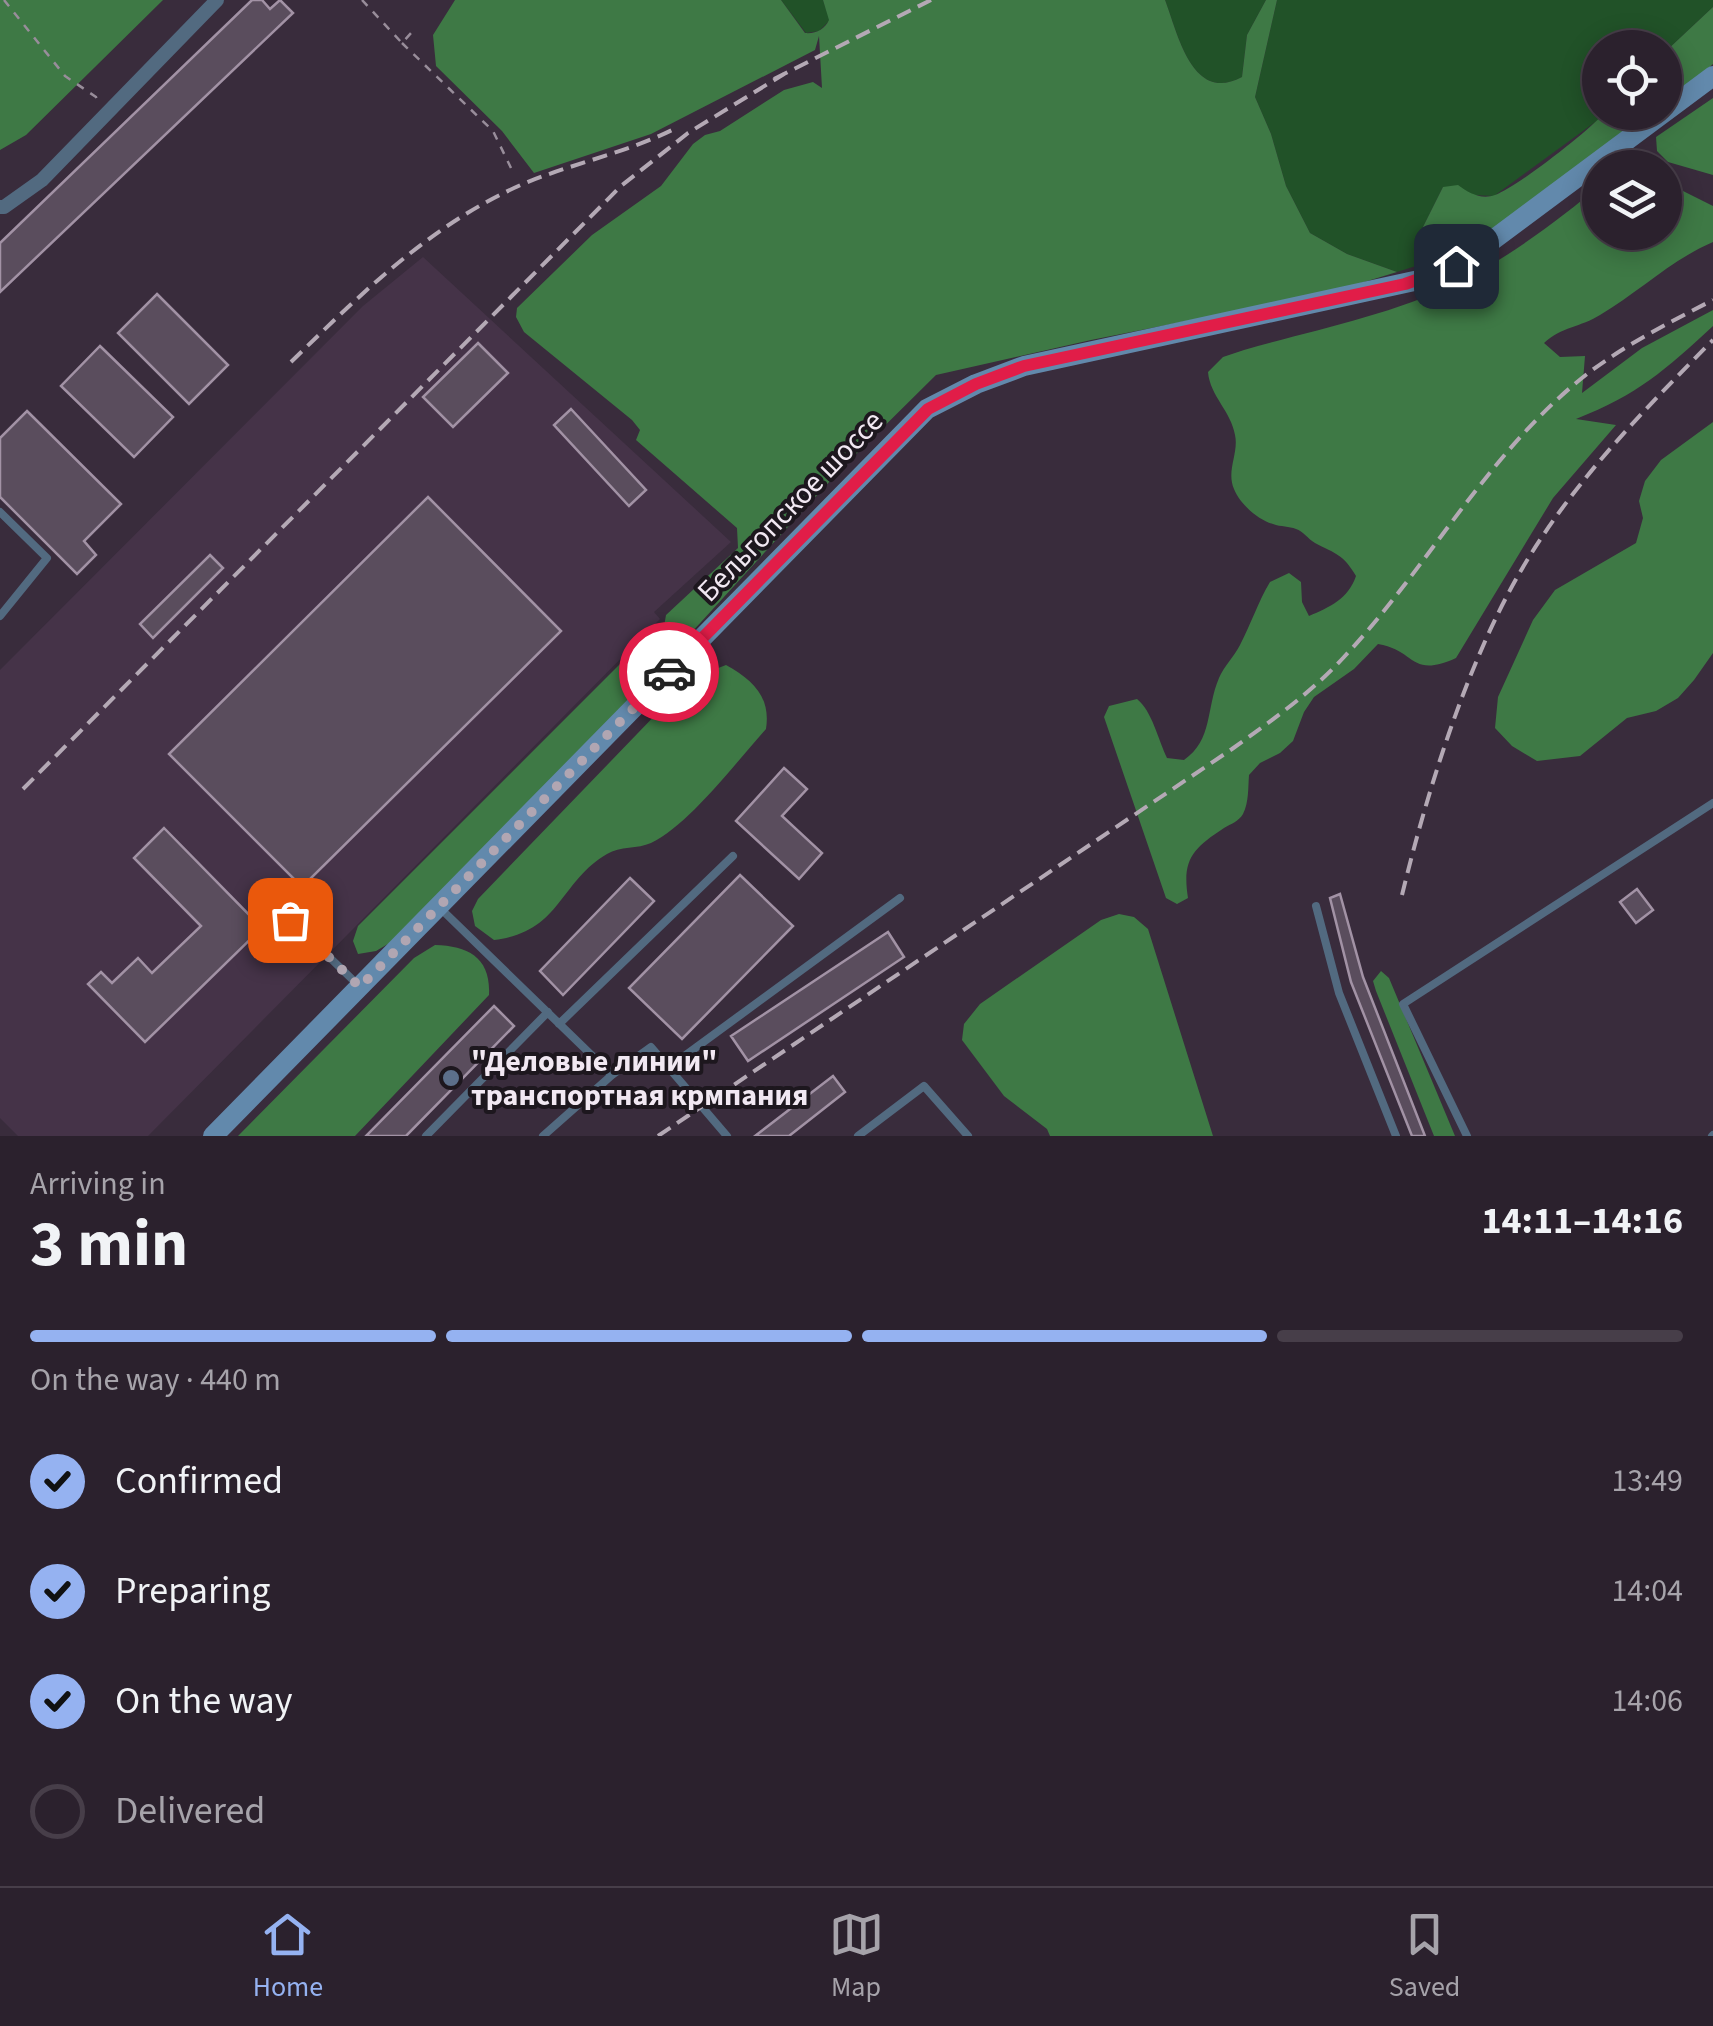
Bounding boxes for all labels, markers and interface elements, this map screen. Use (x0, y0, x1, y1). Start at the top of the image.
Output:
map controls (1582, 30, 1682, 250)
button: locate (1582, 30, 1682, 130)
button: layers (1582, 150, 1682, 250)
pin (1414, 224, 1499, 309)
icon: home (1429, 239, 1484, 294)
street label: Бельгопское шоссе (687, 401, 893, 612)
courier (619, 622, 719, 722)
icon: car (642, 645, 697, 700)
pin (248, 878, 333, 963)
icon: bag (263, 893, 318, 948)
place label: "Деловые линии" транспортная крмпания (471, 1040, 808, 1117)
marker: "Деловые линии" транспортная крмпания (440, 1067, 462, 1089)
text: Arriving in (30, 1161, 166, 1207)
text: 14:11–14:16 (1481, 1194, 1683, 1248)
text: 3 min (30, 1198, 188, 1291)
text: On the way · 440 m (30, 1357, 281, 1403)
icon: check (30, 1454, 85, 1509)
text: Confirmed (115, 1454, 283, 1508)
text: 13:49 (1611, 1458, 1683, 1504)
icon: check (30, 1564, 85, 1619)
text: Preparing (115, 1564, 270, 1618)
text: 14:04 (1611, 1568, 1683, 1614)
icon: check (30, 1674, 85, 1729)
text: On the way (115, 1674, 292, 1728)
text: 14:06 (1611, 1678, 1683, 1724)
text: Delivered (115, 1784, 265, 1838)
tab: Home (253, 1907, 323, 2007)
tab: Map (829, 1907, 884, 2007)
tab: Saved (1389, 1907, 1460, 2007)

